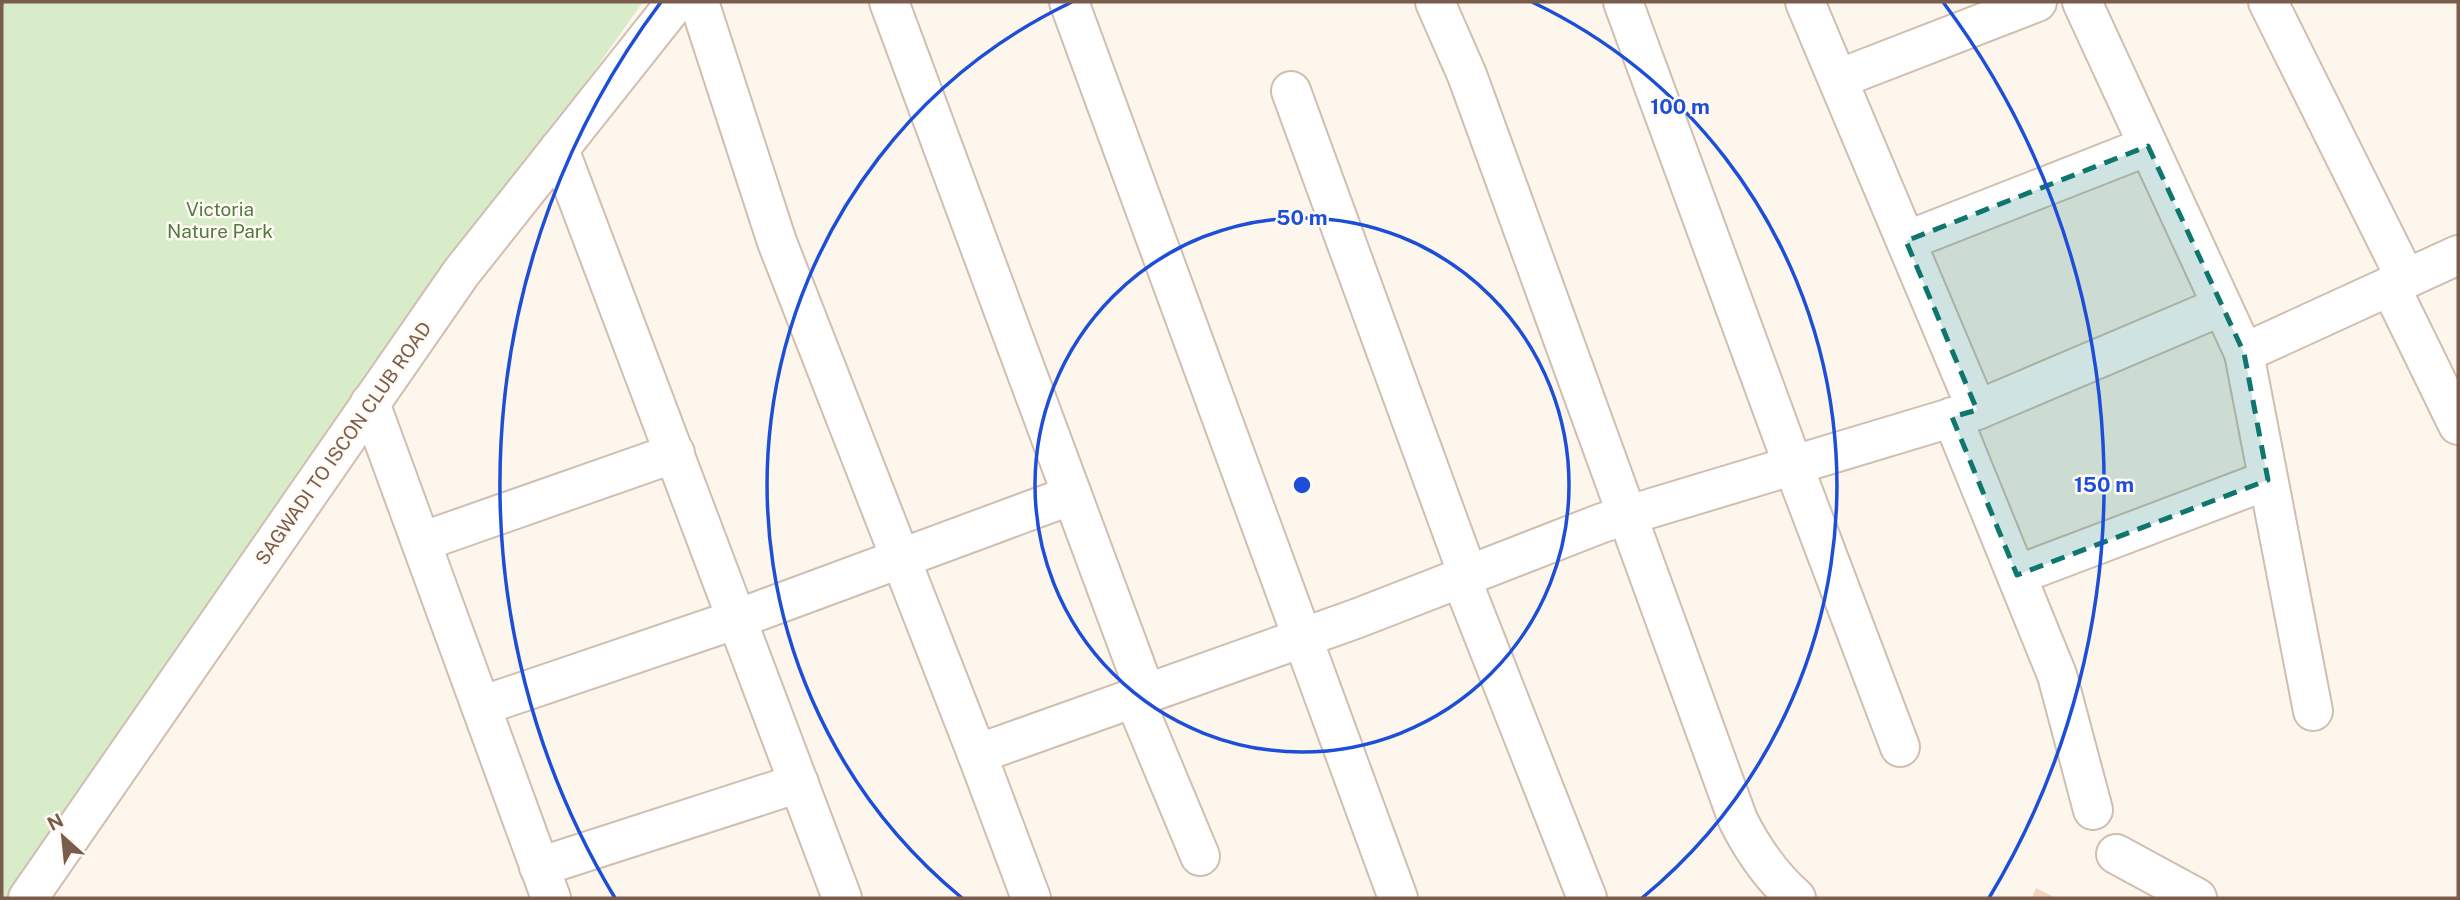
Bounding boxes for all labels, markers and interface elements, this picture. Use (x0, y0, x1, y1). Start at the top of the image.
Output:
text: 100 m (1650, 94, 1710, 119)
park label: Victoria Nature Park (167, 198, 273, 242)
text: 50 m (1276, 205, 1328, 230)
street label: SAGWADI TO ISCON CLUB ROAD (250, 317, 436, 569)
text: 150 m (2074, 472, 2134, 497)
centre of rings (1290, 473, 1314, 497)
north arrow (28, 802, 98, 872)
text: N (44, 809, 67, 835)

